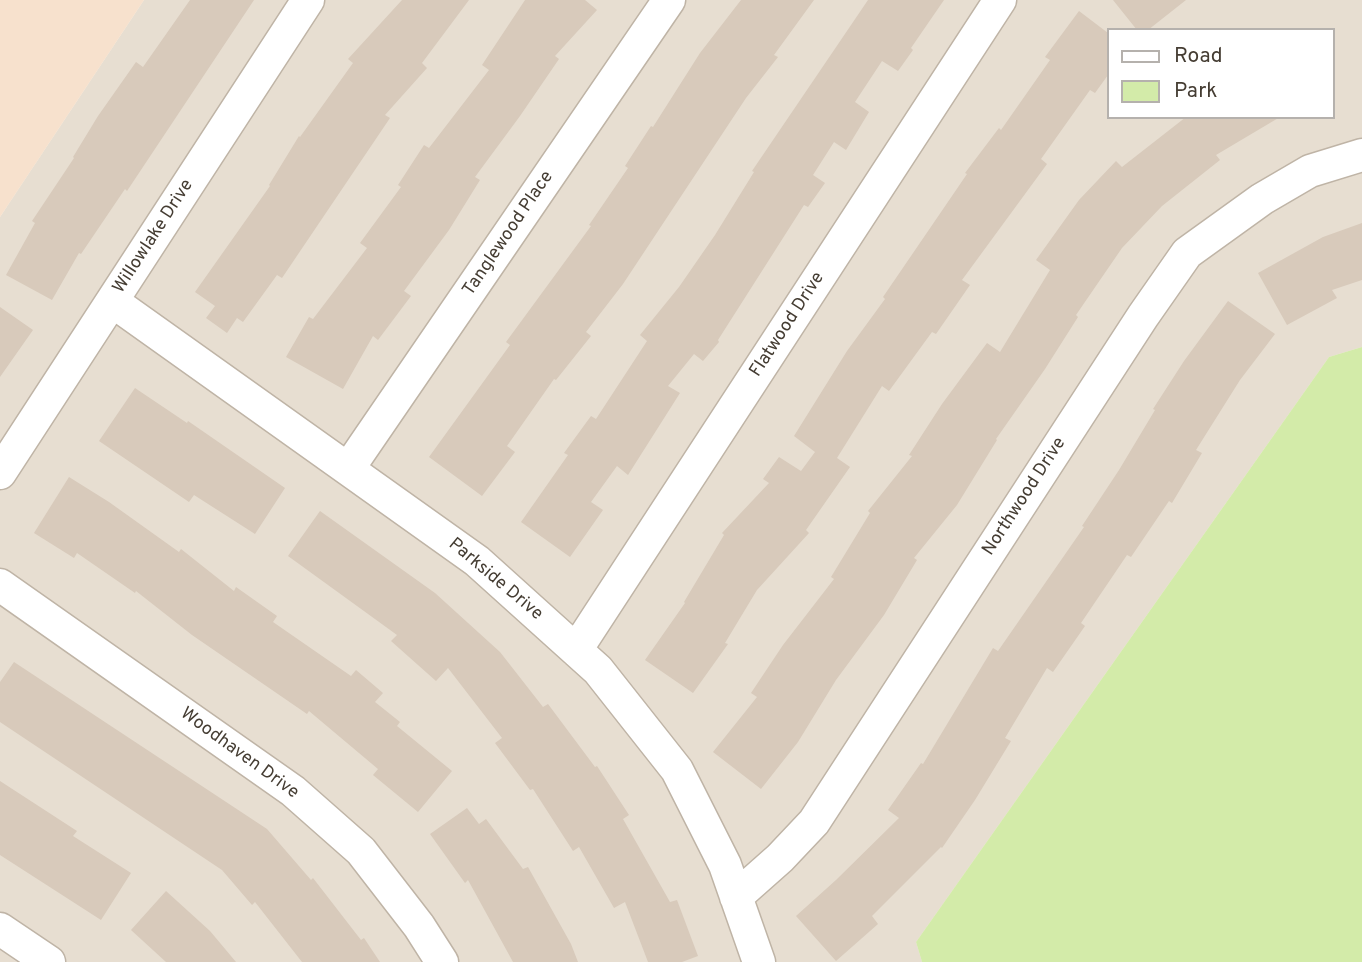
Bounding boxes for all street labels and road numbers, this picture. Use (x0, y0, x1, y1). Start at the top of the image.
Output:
street label: Tanglewood Place (459, 167, 559, 301)
street label: Willowlake Drive (109, 176, 199, 298)
street label: Flatwood Drive (746, 268, 830, 382)
street label: Northwood Drive (979, 434, 1071, 560)
street label: Parkside Drive (443, 534, 547, 626)
street label: Woodhaven Drive (176, 704, 302, 804)

